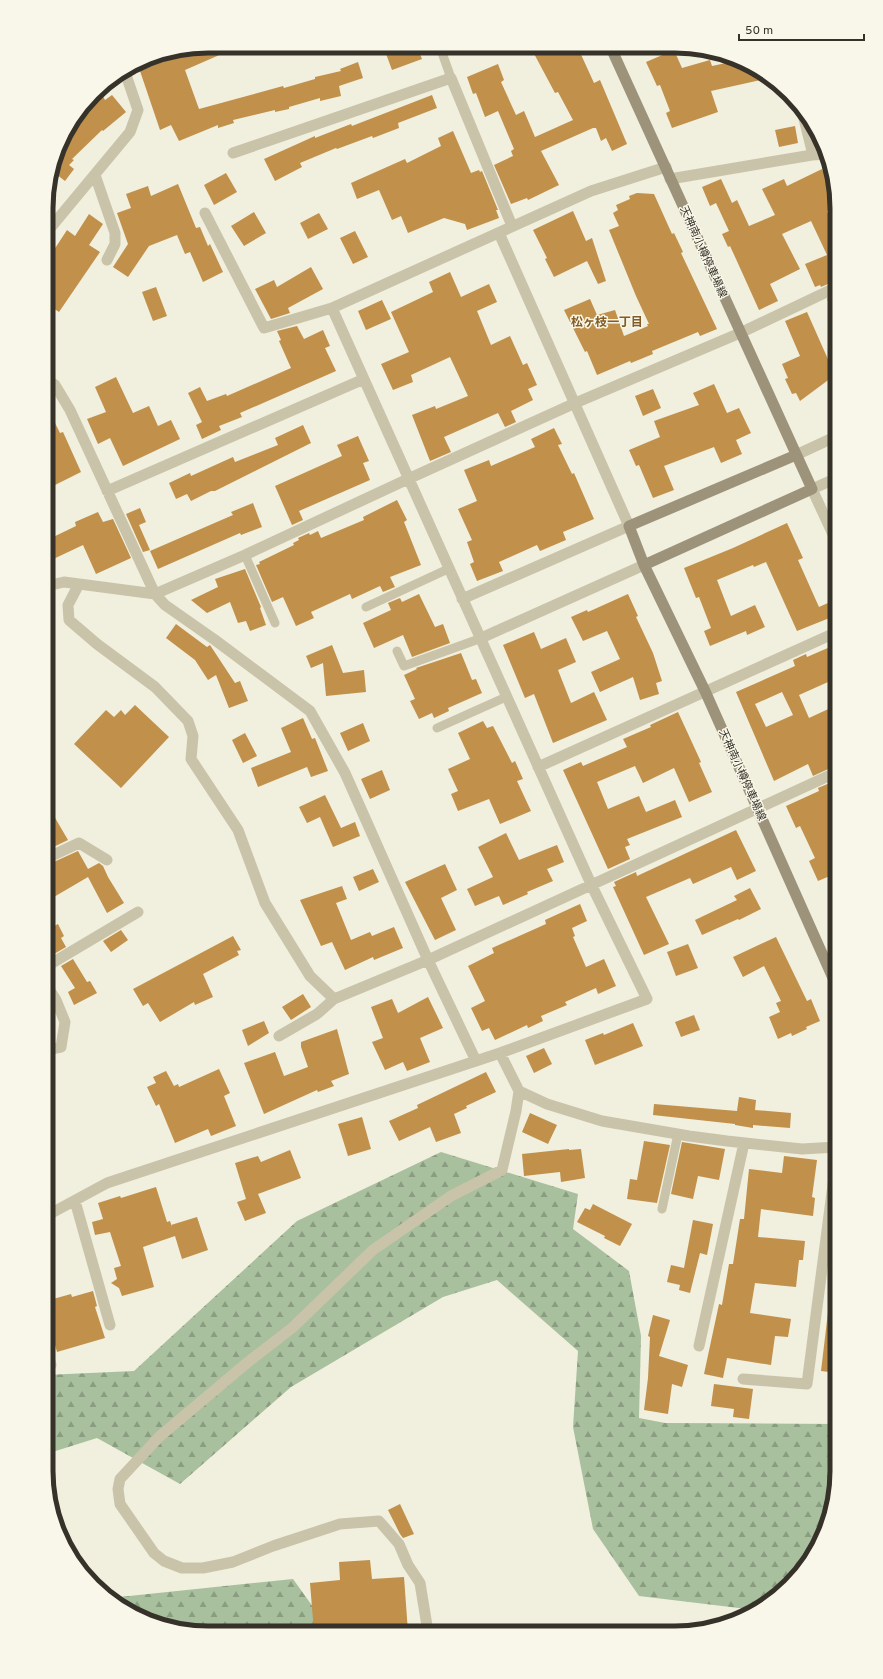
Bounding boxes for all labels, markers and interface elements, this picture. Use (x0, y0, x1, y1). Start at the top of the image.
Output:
scale bar (739, 16, 864, 42)
text: 50 m (745, 23, 773, 39)
street label: 天神南小樽停車場線 (676, 204, 730, 300)
district label: 松ヶ枝一丁目 (571, 315, 643, 331)
street label: 天神南小樽停車場線 (715, 727, 769, 823)

